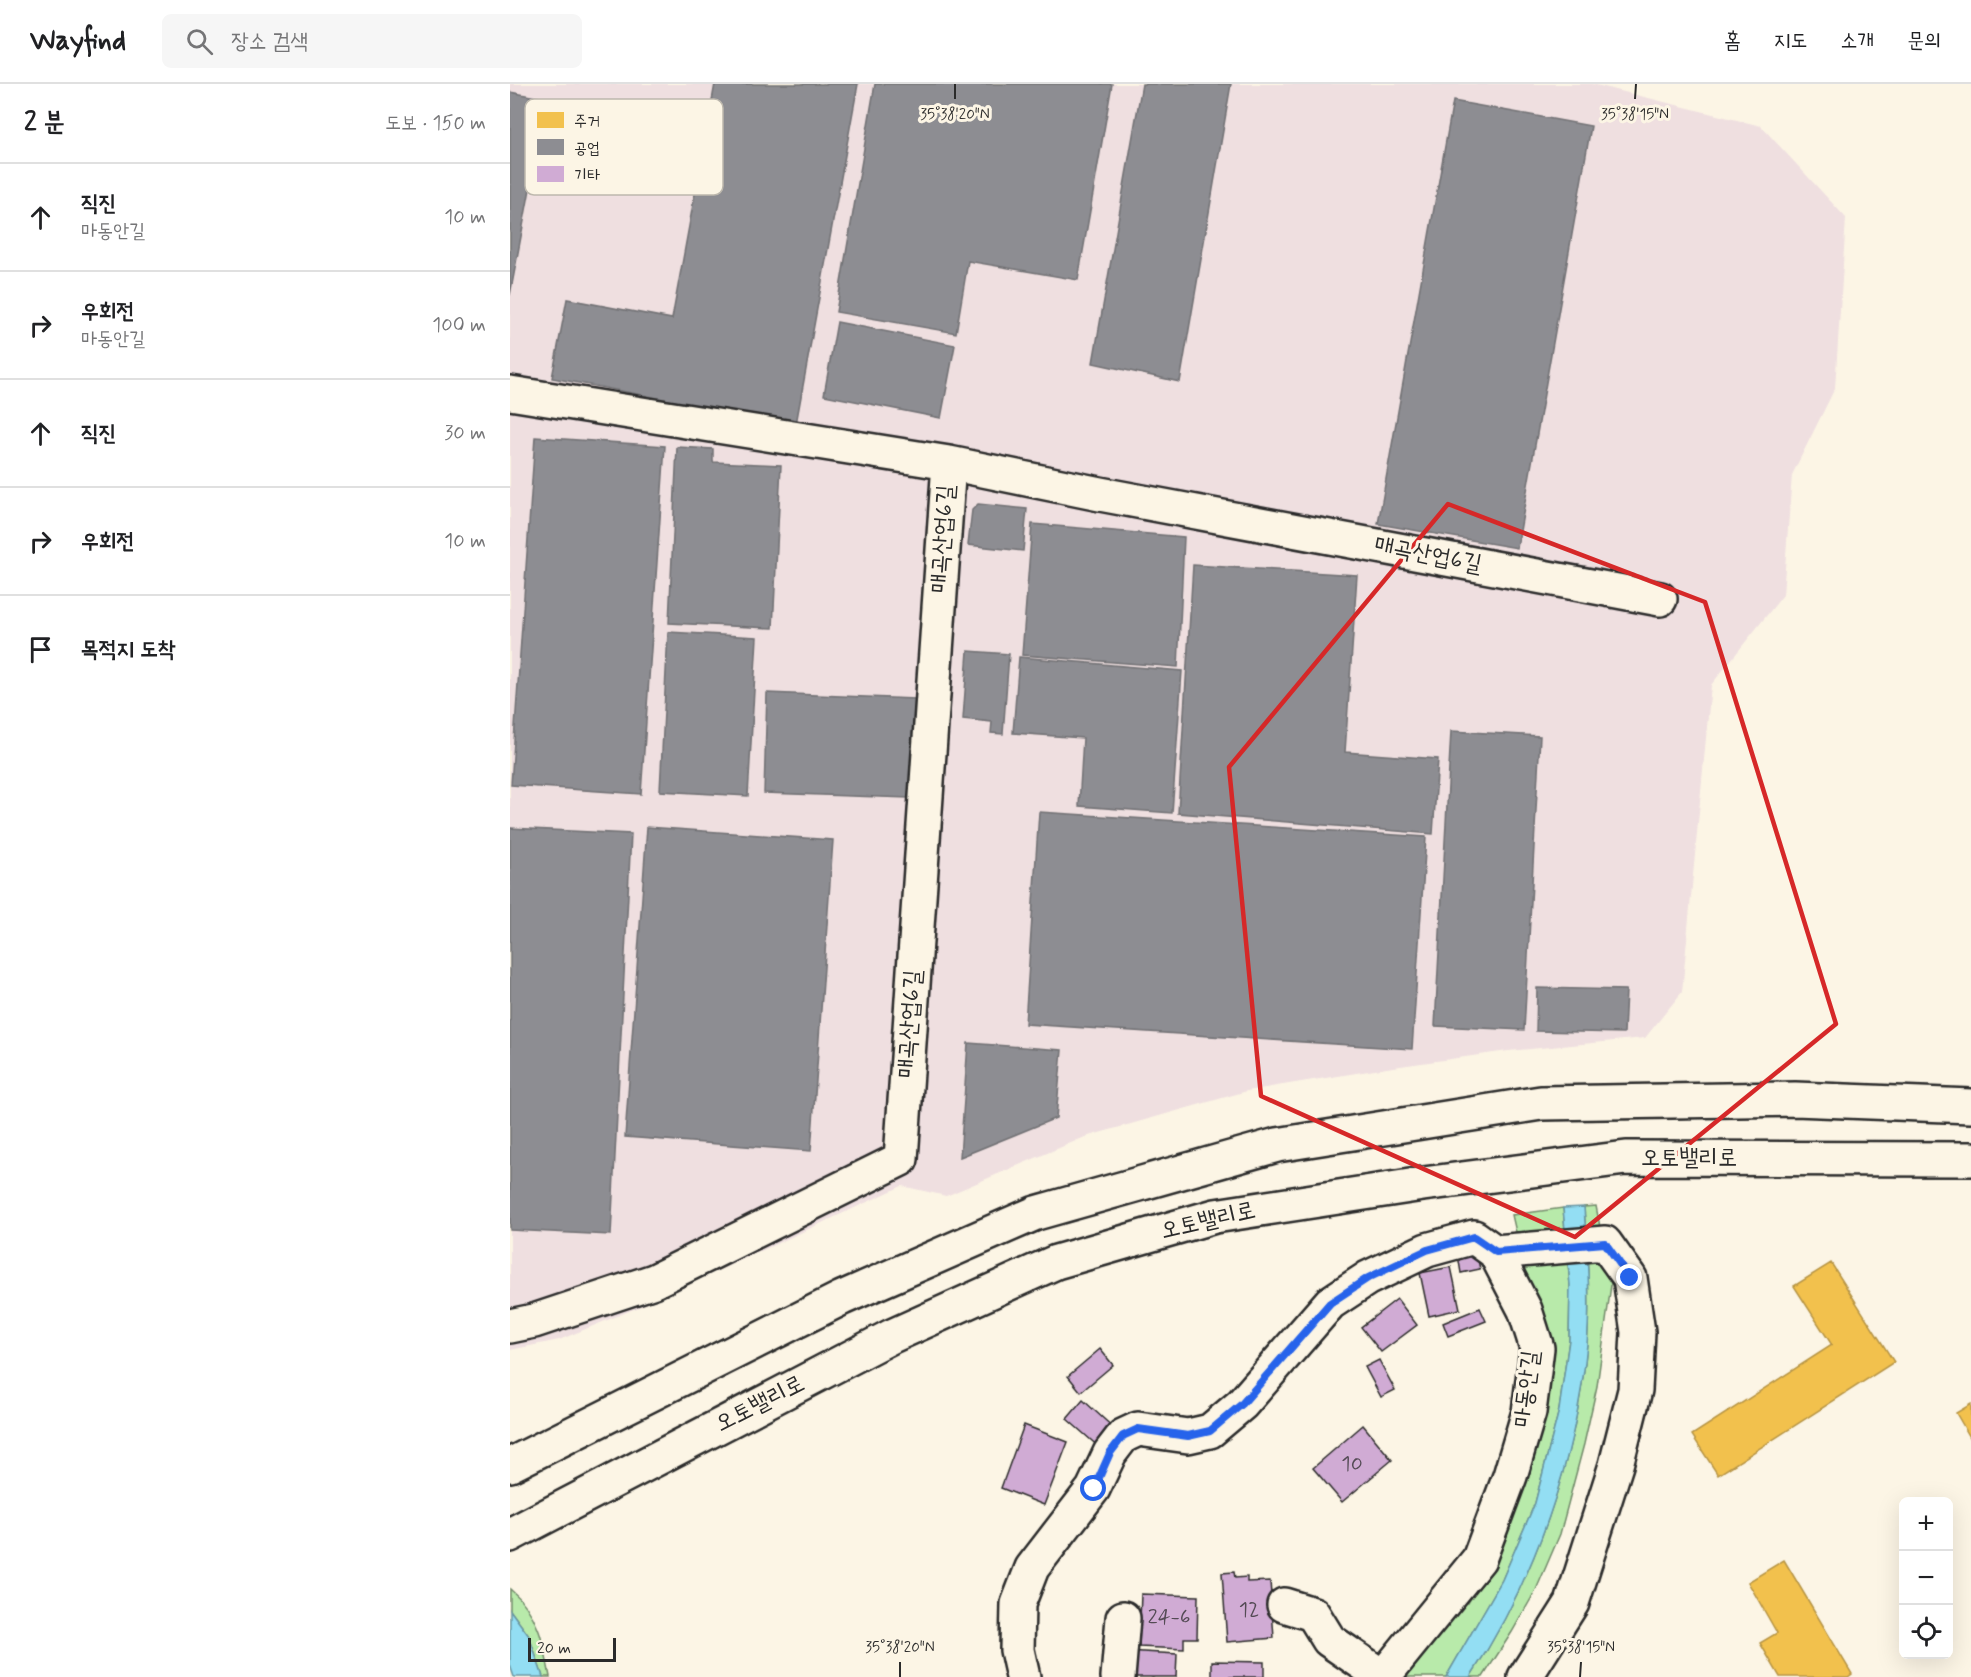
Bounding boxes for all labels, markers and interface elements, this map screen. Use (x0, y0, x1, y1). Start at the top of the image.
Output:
search box (162, 14, 582, 68)
text: Wayfind (30, 23, 126, 60)
icon: search (183, 25, 216, 58)
text: 홈 (1724, 27, 1741, 55)
text: 지도 (1774, 27, 1807, 55)
text: 소개 (1840, 27, 1874, 55)
text: 문의 (1907, 27, 1941, 55)
text: 장소 검색 (231, 28, 308, 56)
legend (525, 99, 723, 195)
text: 35°38'20"N (920, 105, 990, 125)
text: 35°38'15"N (1601, 105, 1669, 125)
text: 2 분 (24, 106, 65, 140)
text: 도보 · 150 m (385, 110, 486, 137)
text: 주거 (574, 111, 600, 132)
text: 공업 (574, 138, 600, 159)
text: 기타 (574, 165, 600, 186)
text: 직진 (81, 190, 116, 218)
icon: ahead (24, 201, 57, 234)
text: 10 m (444, 204, 486, 231)
text: 마동안길 (81, 218, 145, 245)
text: 우회전 (81, 298, 134, 326)
icon: right (24, 309, 57, 342)
text: 100 m (432, 312, 486, 339)
text: 마동안길 (81, 326, 145, 353)
icon: ahead (24, 417, 57, 450)
text: 직진 (81, 420, 116, 448)
text: 30 m (444, 420, 486, 447)
street label: 매곡산업6길 (924, 484, 962, 594)
icon: right (24, 525, 57, 558)
text: 우회전 (81, 528, 134, 556)
text: 10 m (444, 528, 486, 555)
street label: 매곡산업6길 (1372, 529, 1484, 581)
icon: arrive (24, 633, 57, 666)
text: 목적지 도착 (81, 636, 175, 664)
street label: 매곡산업6길 (891, 969, 929, 1079)
street label: 오토밸리로 (1641, 1143, 1737, 1174)
street label: 오토밸리로 (1157, 1195, 1259, 1247)
route end (1616, 1264, 1642, 1290)
street label: 마동안길 (1507, 1349, 1547, 1429)
street label: 오토밸리로 (710, 1368, 810, 1440)
house number: 10 (1341, 1450, 1363, 1478)
route start (1080, 1475, 1106, 1501)
map controls (1899, 1497, 1953, 1659)
button: + (1899, 1497, 1953, 1551)
button: − (1899, 1551, 1953, 1605)
house number: 12 (1239, 1596, 1259, 1624)
house number: 24-6 (1147, 1603, 1191, 1631)
button: locate (1899, 1605, 1953, 1659)
scale bar (528, 1635, 616, 1662)
text: 20 m (537, 1638, 571, 1659)
text: 35°38'20"N (865, 1638, 935, 1658)
text: 35°38'15"N (1547, 1638, 1615, 1658)

